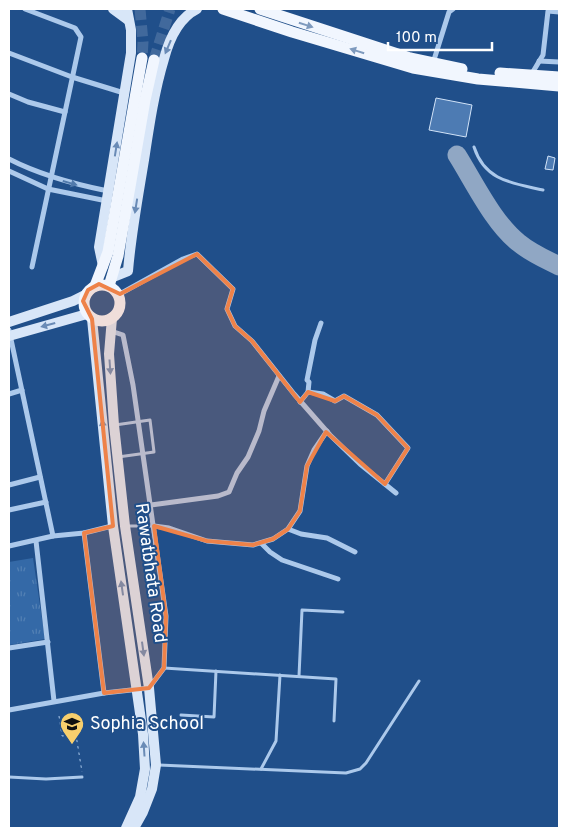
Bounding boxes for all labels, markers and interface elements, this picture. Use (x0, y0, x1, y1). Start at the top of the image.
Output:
scale bar (388, 20, 492, 52)
one-way arrow (299, 21, 314, 29)
text: 100 m (396, 29, 437, 48)
one-way arrow (164, 40, 172, 54)
one-way arrow (349, 47, 364, 55)
one-way arrow (112, 141, 120, 157)
one-way arrow (63, 179, 78, 187)
one-way arrow (132, 198, 140, 214)
one-way arrow (40, 322, 55, 330)
one-way arrow (106, 359, 114, 375)
one-way arrow (98, 418, 106, 434)
street label: Rawatbhata Road (129, 502, 171, 644)
one-way arrow (118, 579, 126, 595)
one-way arrow (140, 642, 148, 658)
school or university icon: Sophia School (59, 711, 85, 745)
place label: Sophia School (90, 713, 204, 736)
one-way arrow (139, 741, 147, 757)

